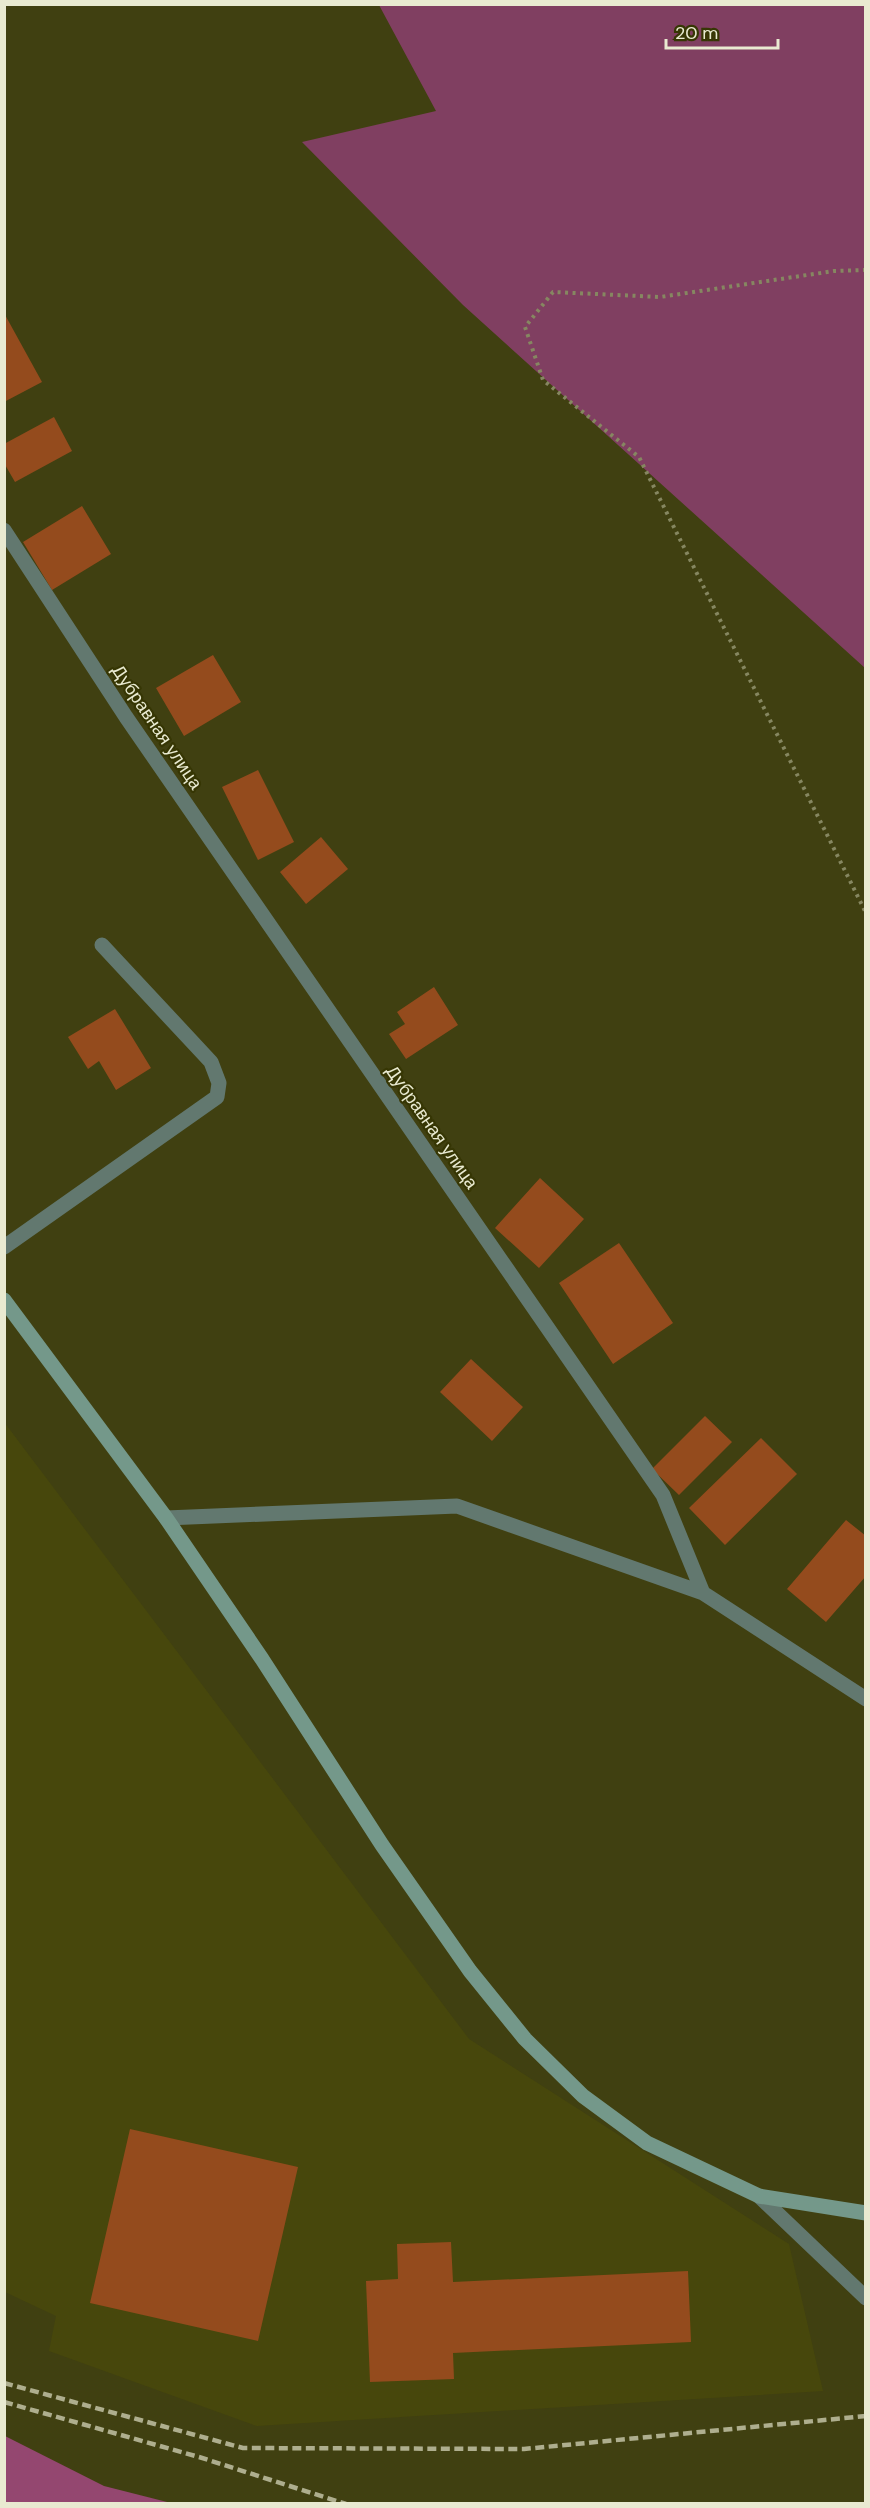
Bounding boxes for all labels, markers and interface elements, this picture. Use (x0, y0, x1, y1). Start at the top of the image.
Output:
scale bar (666, 12, 778, 50)
text: 20 m (675, 21, 718, 45)
street label: Дубравная улица (106, 660, 208, 795)
street label: Дубравная улица (380, 1060, 484, 1194)

